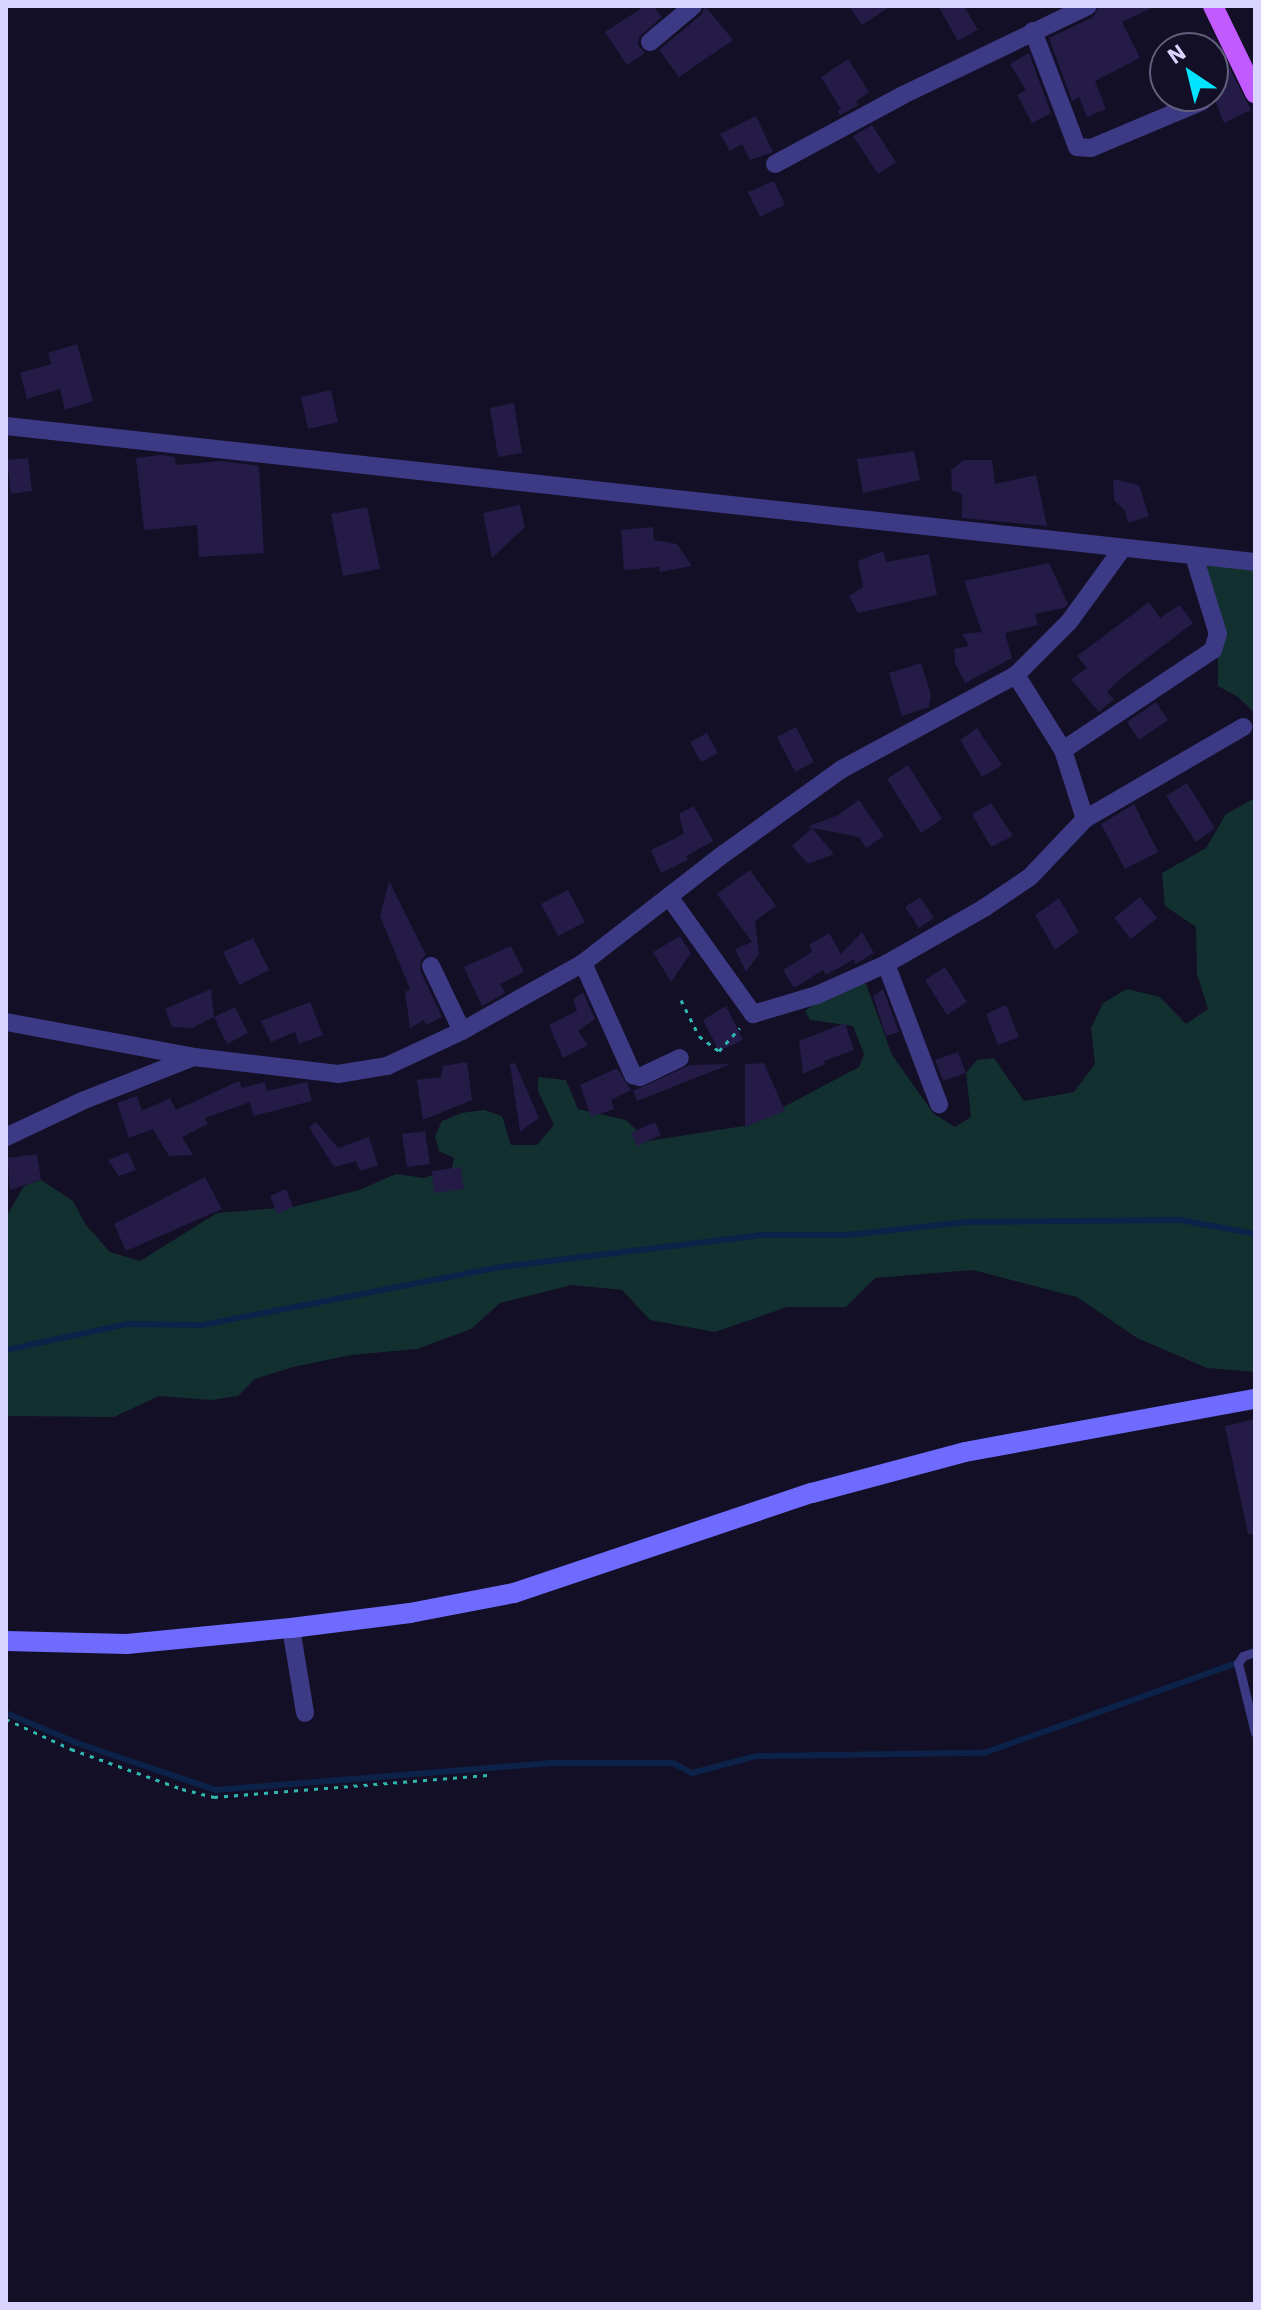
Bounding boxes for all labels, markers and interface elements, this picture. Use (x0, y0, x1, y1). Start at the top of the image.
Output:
north arrow (1149, 32, 1229, 112)
text: N (1161, 37, 1191, 70)

